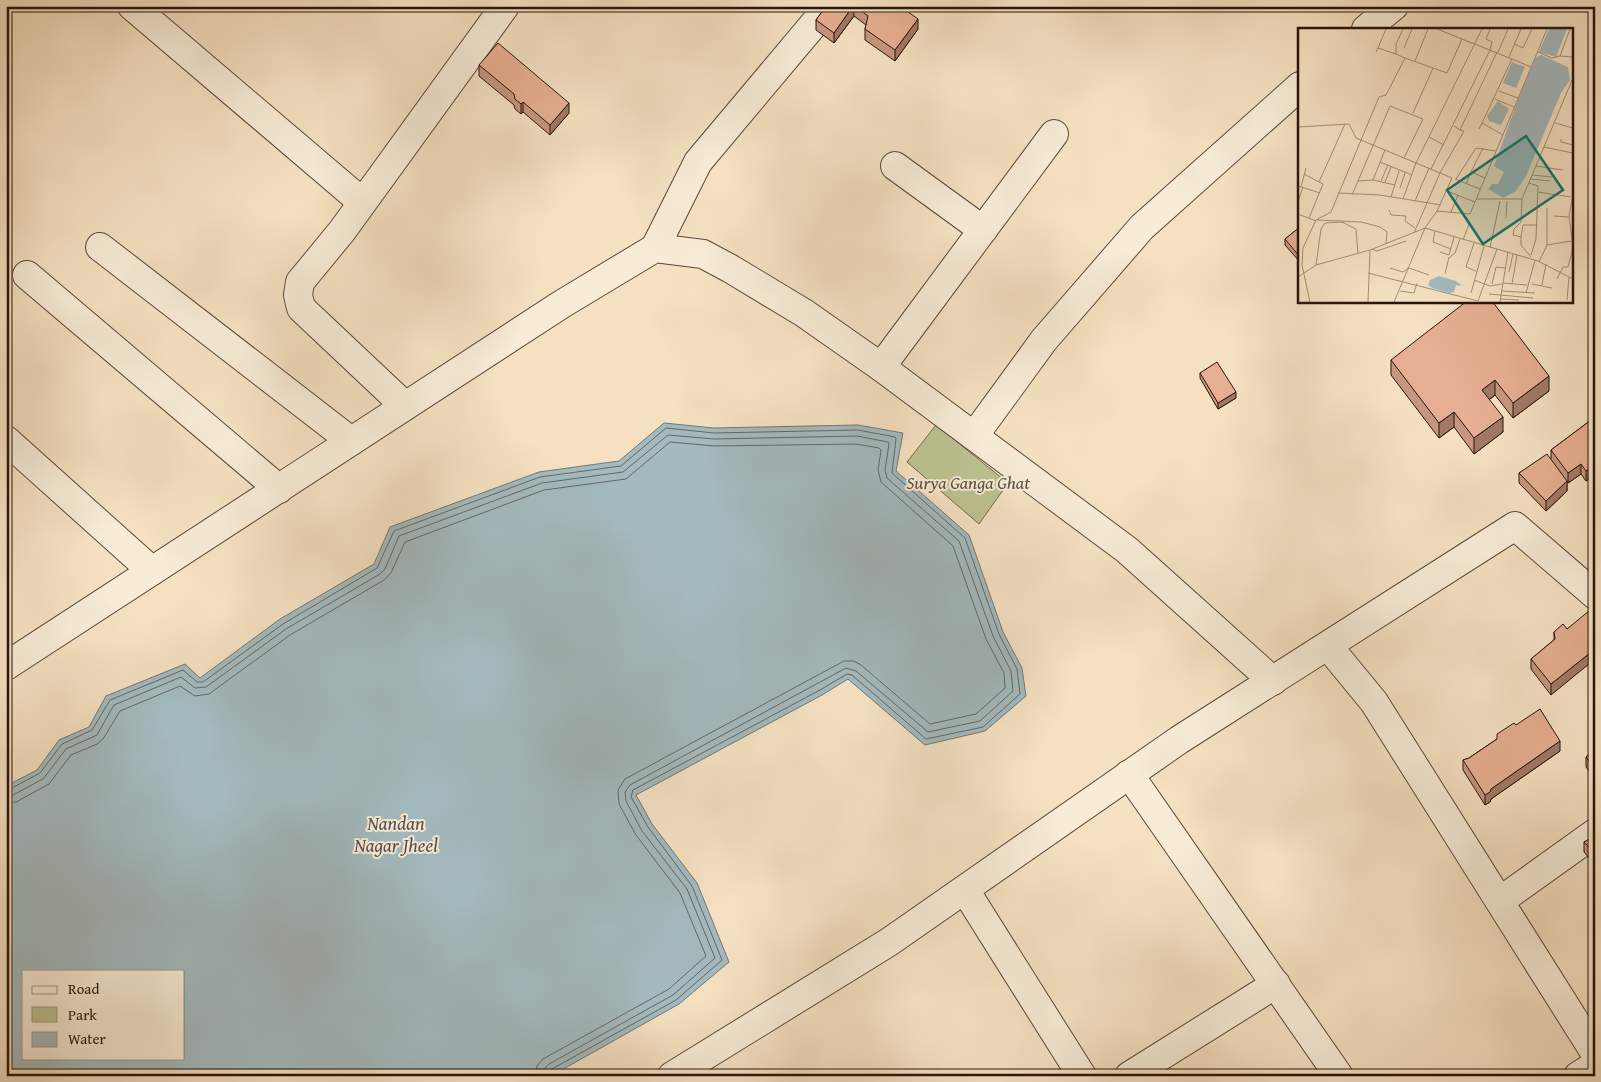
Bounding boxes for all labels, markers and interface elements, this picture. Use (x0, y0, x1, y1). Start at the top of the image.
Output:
inset map (1298, 28, 1574, 302)
park label: Surya Ganga Ghat (906, 469, 1030, 496)
water label: Nandan Nagar Jheel (353, 809, 438, 859)
legend (22, 970, 185, 1060)
text: Road (68, 978, 99, 999)
text: Park (68, 1004, 97, 1025)
text: Water (68, 1028, 106, 1049)

